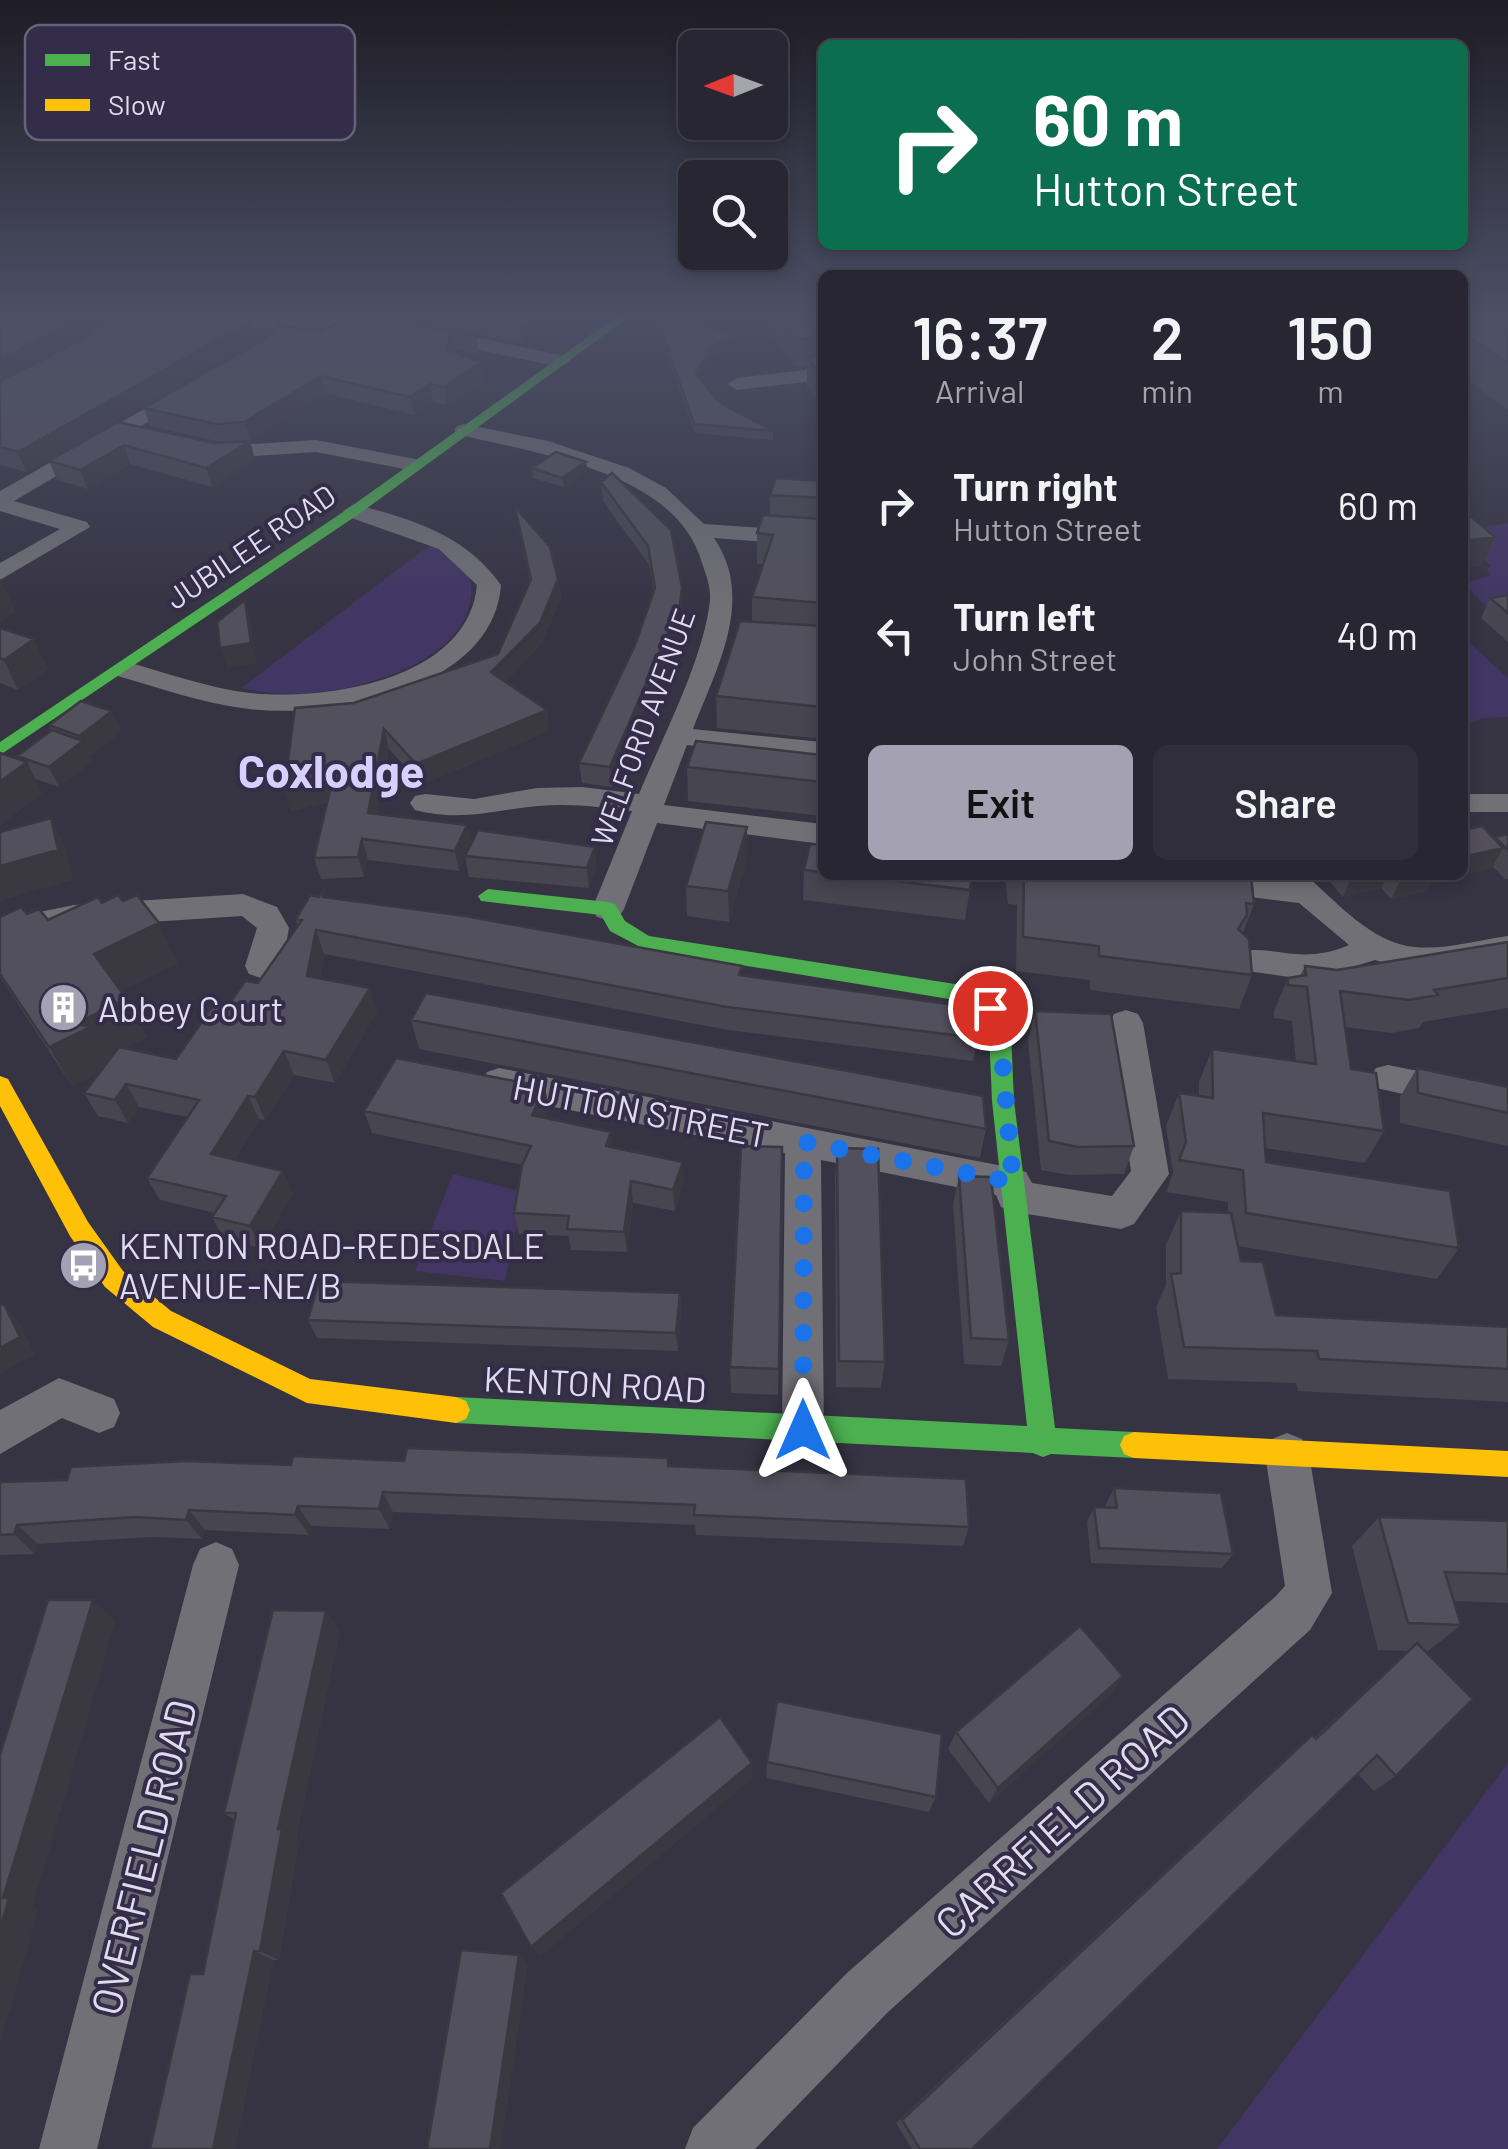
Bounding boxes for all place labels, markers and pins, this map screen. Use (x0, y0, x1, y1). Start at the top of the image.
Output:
pin (948, 966, 1033, 1051)
building icon: Abbey Court (37, 982, 89, 1034)
place label: Abbey Court (98, 987, 284, 1029)
place label: KENTON ROAD-REDESDALE AVENUE-NE/B (119, 1224, 545, 1306)
bus stop icon: KENTON ROAD-REDESDALE AVENUE-NE/B (58, 1239, 110, 1291)

